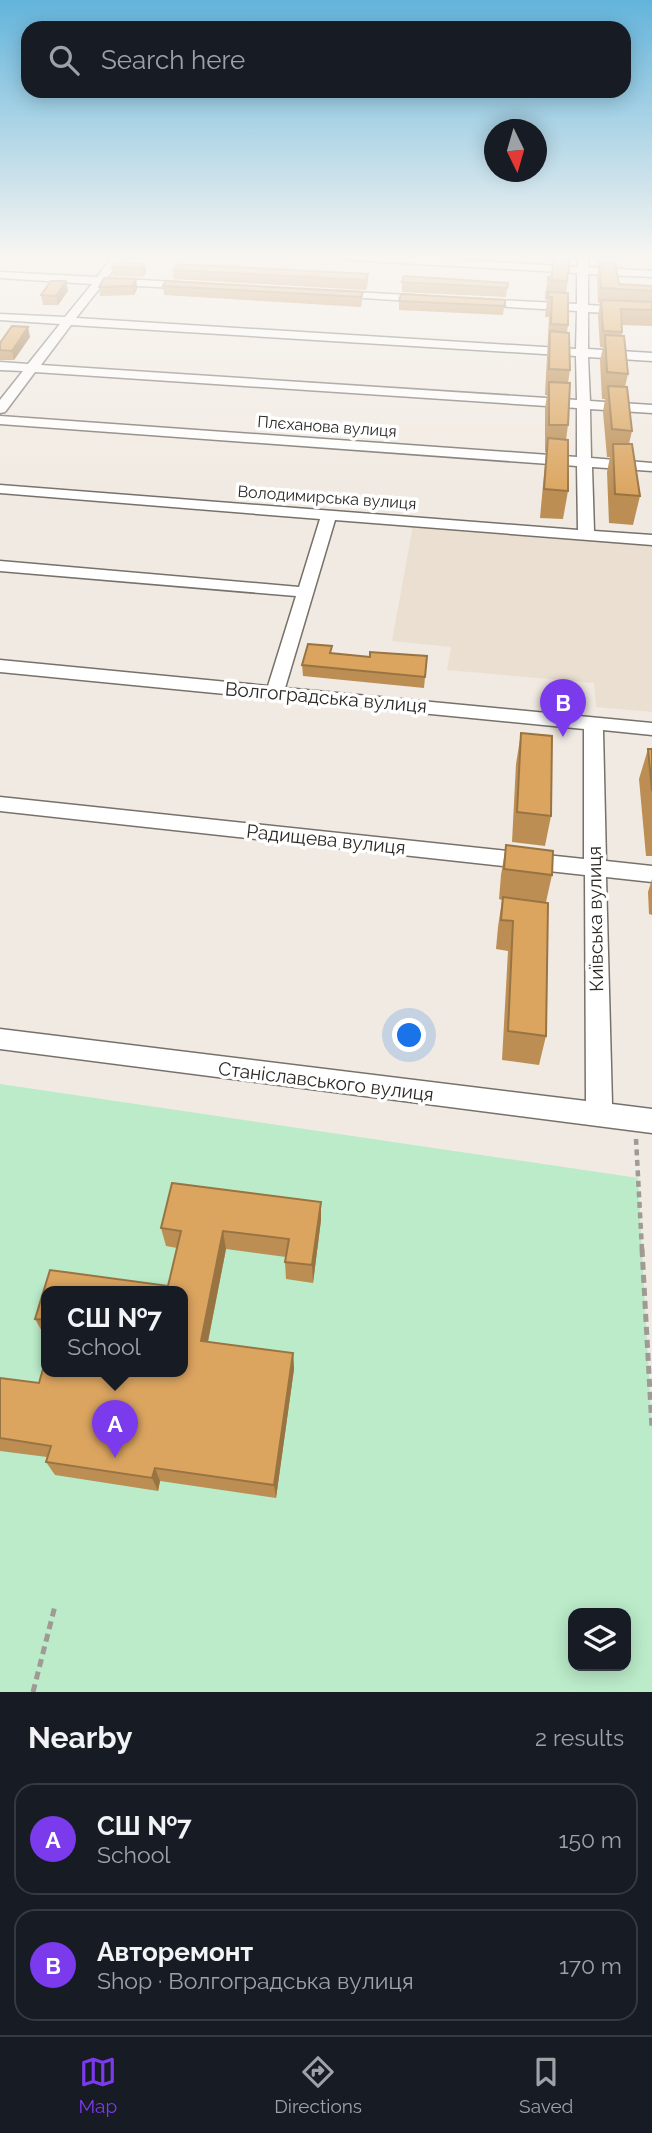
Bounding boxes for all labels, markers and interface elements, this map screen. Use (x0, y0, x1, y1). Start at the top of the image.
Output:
search box (21, 21, 631, 98)
icon: search (45, 41, 83, 79)
text: Search here (101, 45, 245, 75)
north arrow (484, 119, 547, 182)
street label: Плєханова вулиця (257, 412, 397, 441)
street label: Володимирська вулиця (237, 482, 417, 513)
street label: Волгоградська вулиця (224, 677, 428, 717)
pin: B (540, 679, 586, 737)
street label: Радищева вулиця (245, 820, 407, 858)
street label: Київська вулиця (583, 846, 607, 992)
your location (392, 1018, 426, 1052)
street label: Станіславського вулиця (217, 1057, 435, 1105)
popup (41, 1286, 188, 1377)
text: СШ №7 (67, 1303, 162, 1333)
text: School (67, 1333, 141, 1360)
pin: A (92, 1400, 138, 1458)
map controls (568, 1608, 631, 1671)
button: layers (568, 1608, 631, 1671)
text: Nearby (28, 1720, 132, 1755)
text: 2 results (535, 1724, 624, 1751)
text: СШ №7 (97, 1811, 192, 1841)
text: A (45, 1826, 61, 1853)
text: 150 m (559, 1826, 622, 1853)
text: School (97, 1841, 171, 1868)
text: Авторемонт (97, 1937, 253, 1967)
text: B (45, 1952, 61, 1979)
text: 170 m (559, 1952, 622, 1979)
text: Shop · Волгоградська вулиця (97, 1967, 414, 1994)
tab: Map (79, 2053, 117, 2117)
tab: Directions (274, 2053, 362, 2117)
tab: Saved (519, 2053, 573, 2117)

